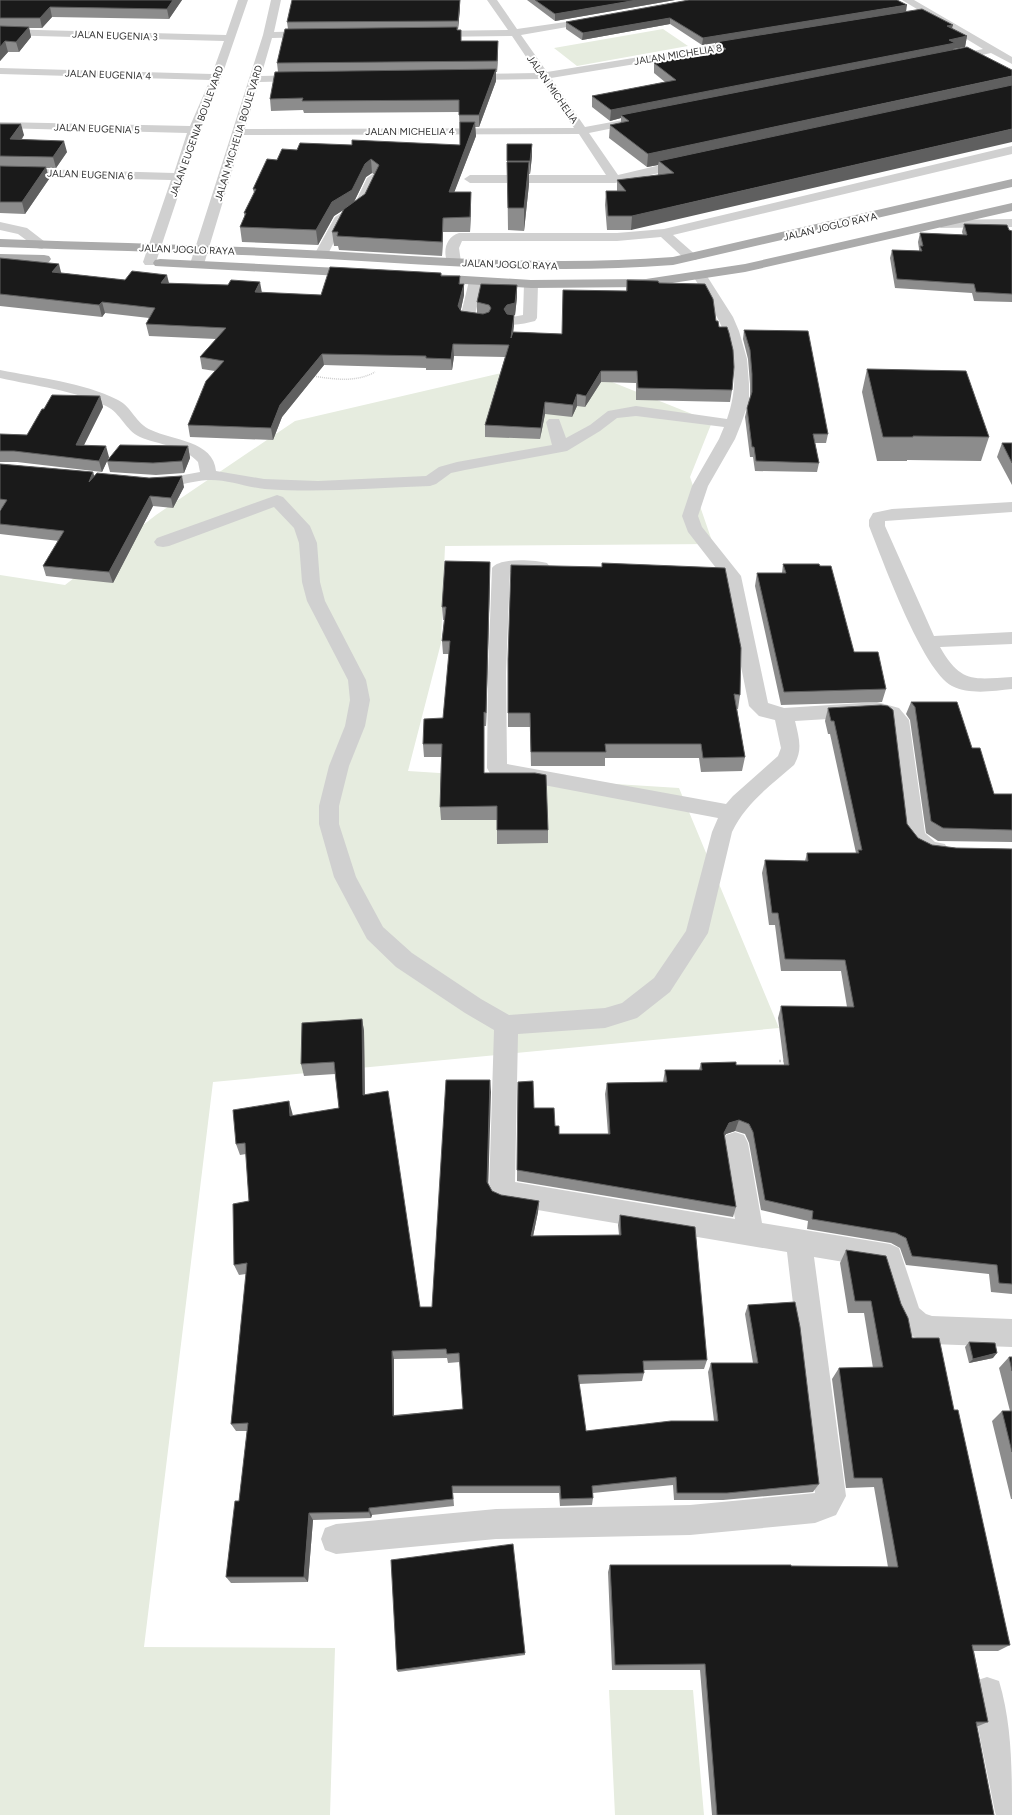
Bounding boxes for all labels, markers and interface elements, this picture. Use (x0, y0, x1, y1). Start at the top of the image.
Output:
street label: JALAN EUGENIA 3 (72, 28, 158, 43)
street label: JALAN MICHELIA 8 (633, 41, 723, 68)
street label: JALAN MICHELIA (524, 53, 581, 126)
street label: JALAN MICHELIA BOULEVARD (212, 63, 265, 203)
street label: JALAN EUGENIA BOULEVARD (167, 64, 226, 199)
street label: JALAN EUGENIA 4 (65, 66, 151, 83)
street label: JALAN EUGENIA 5 (54, 121, 140, 137)
street label: JALAN MICHELIA 4 (365, 125, 455, 138)
street label: JALAN EUGENIA 6 (47, 167, 133, 183)
street label: JALAN JOGLO RAYA (782, 209, 878, 244)
street label: JALAN JOGLO RAYA (139, 241, 235, 258)
street label: JALAN JOGLO RAYA (462, 256, 558, 273)

